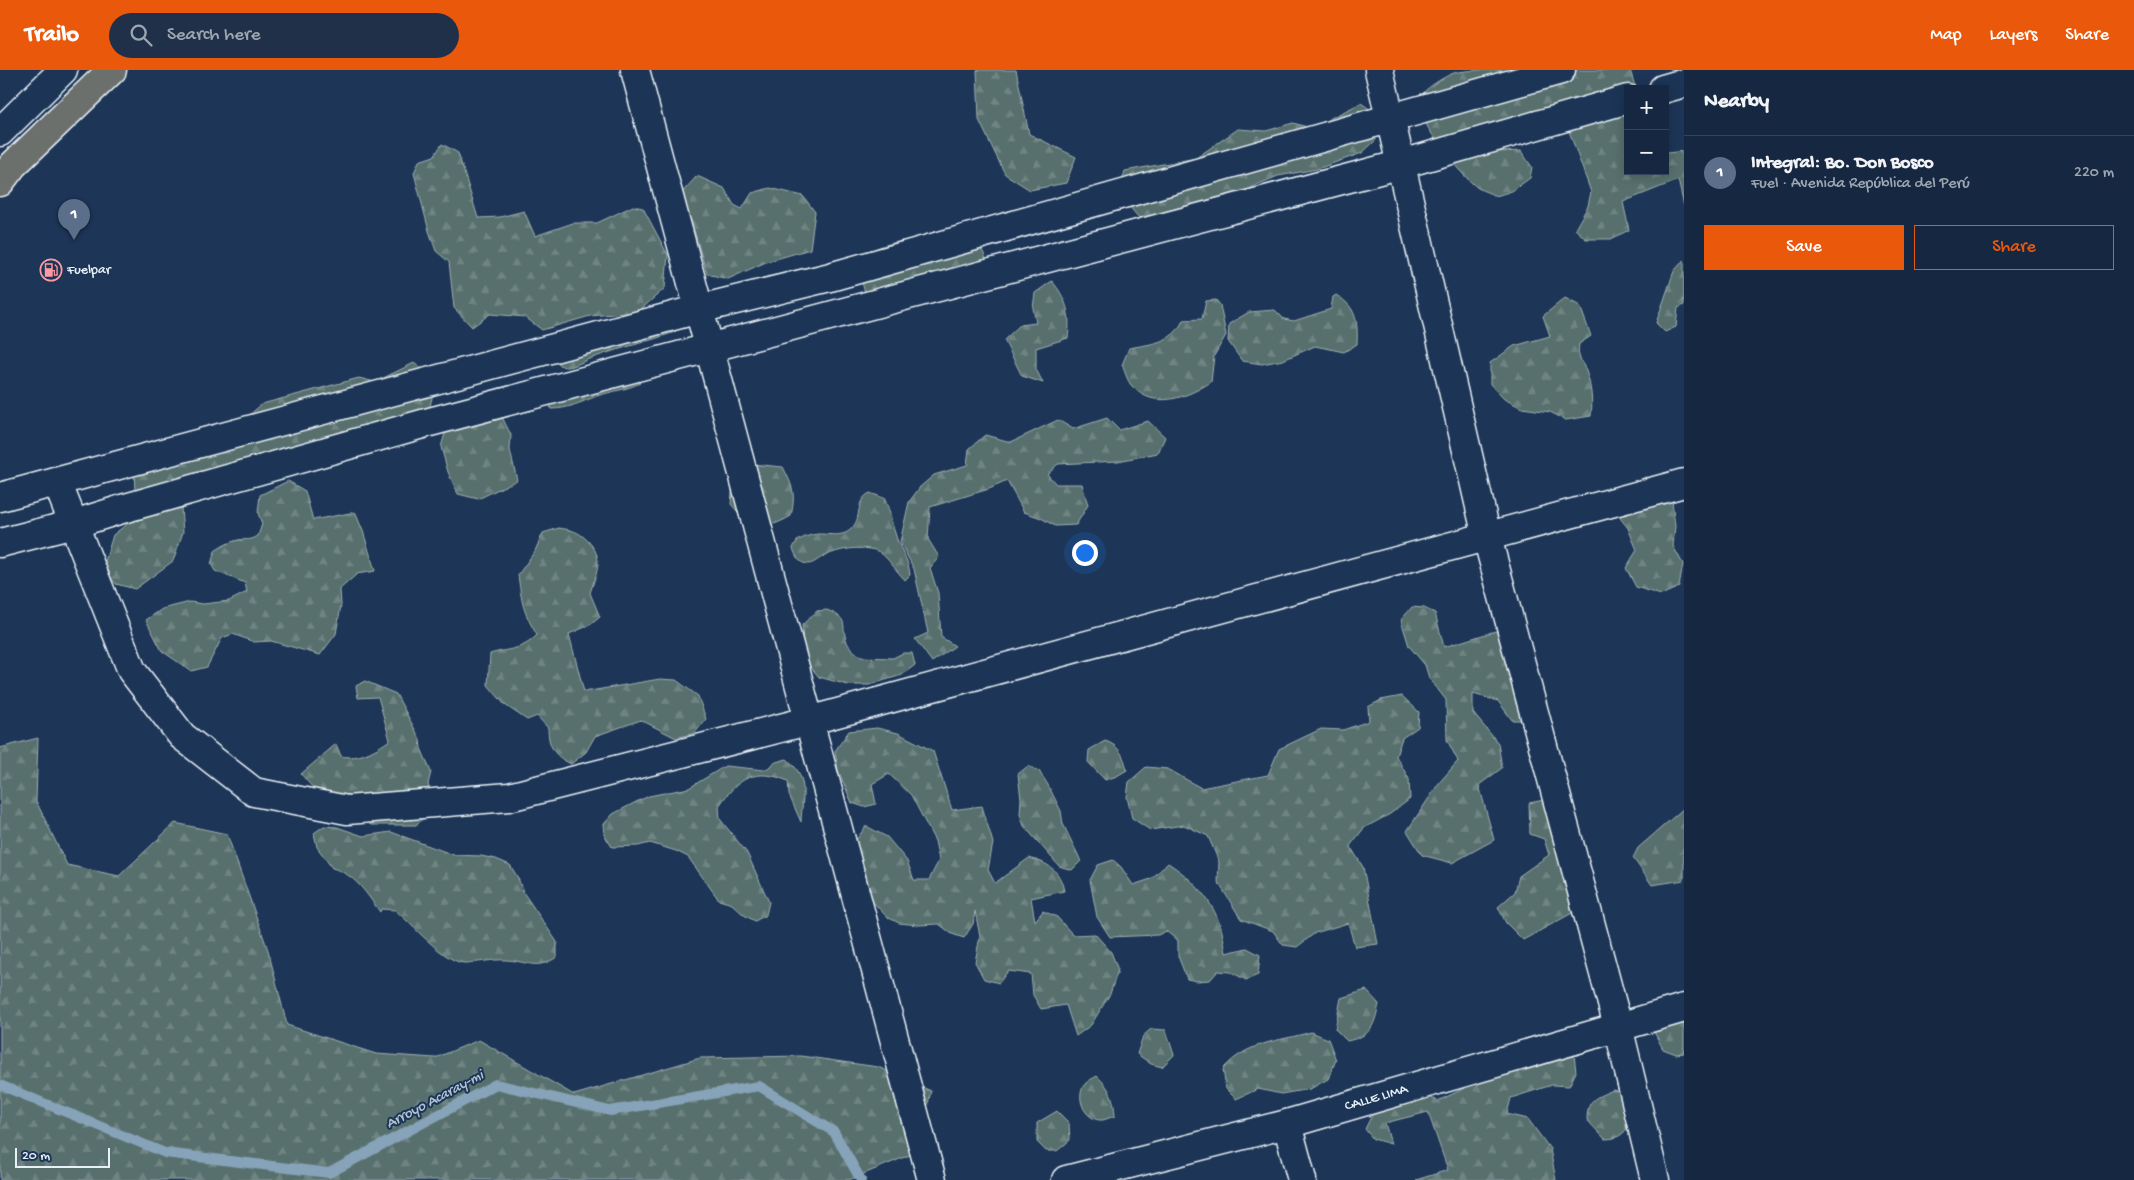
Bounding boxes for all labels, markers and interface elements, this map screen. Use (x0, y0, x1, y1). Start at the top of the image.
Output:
search box (109, 13, 459, 58)
text: Trailo (25, 21, 79, 50)
icon: search (127, 21, 155, 49)
text: Search here (167, 24, 261, 47)
text: Map (1930, 25, 1962, 46)
text: Layers (1990, 25, 2037, 46)
text: Share (2065, 25, 2109, 46)
map controls (1624, 85, 1669, 175)
button: + (1624, 85, 1669, 130)
text: Nearby (1704, 90, 1769, 115)
button: − (1624, 130, 1669, 175)
text: Integral: Bo. Don Bosco (1751, 152, 1934, 175)
text: 1 (1717, 164, 1723, 183)
text: 220 m (2074, 164, 2114, 183)
text: Fuel · Avenida República del Perú (1751, 175, 1970, 194)
pin: 1 (58, 199, 90, 240)
button: Save (1704, 225, 1904, 270)
button: Share (1914, 225, 2114, 270)
fuel station icon: Fuelpar (39, 258, 63, 282)
place label: Fuelpar (66, 262, 112, 279)
your location (1072, 540, 1098, 566)
water label: Arroyo Acaray-mi (383, 1066, 488, 1133)
street label: CALLE LIMA (1343, 1080, 1410, 1115)
scale bar (15, 1145, 110, 1168)
text: 20 m (22, 1148, 50, 1165)

